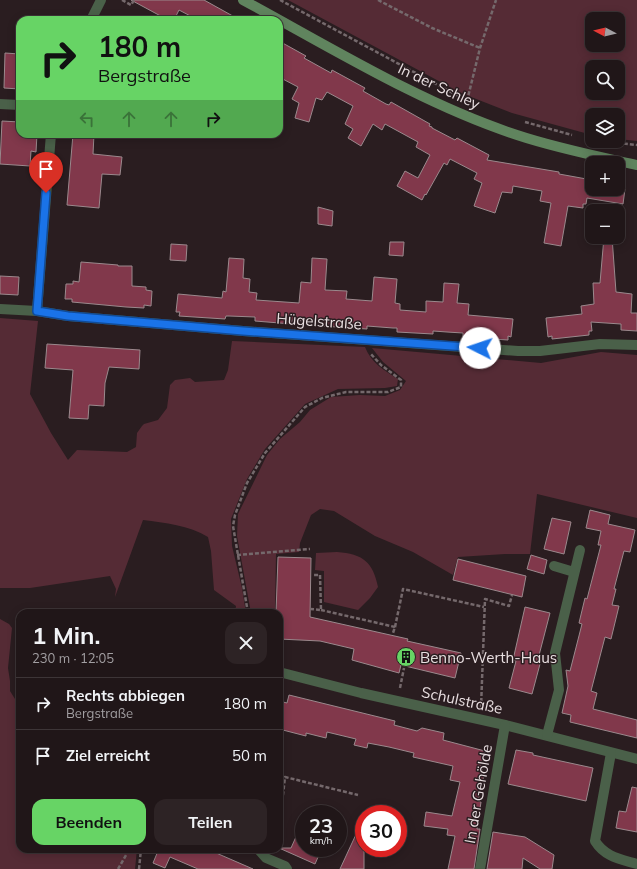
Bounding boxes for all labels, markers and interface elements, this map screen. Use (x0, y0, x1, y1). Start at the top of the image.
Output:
north arrow (585, 12, 625, 52)
map controls (585, 12, 625, 244)
text: 180 m (98, 29, 181, 64)
icon: right (32, 32, 84, 84)
street label: In der Schley (395, 59, 483, 113)
button: search (585, 60, 625, 100)
text: Bergstraße (98, 64, 191, 87)
icon: left (76, 108, 98, 130)
icon: ahead (118, 108, 140, 130)
icon: ahead (160, 108, 182, 130)
icon: right (202, 108, 224, 130)
button: layers (585, 108, 625, 148)
pin (29, 152, 63, 193)
button: + (585, 156, 625, 196)
icon: arrive (35, 158, 57, 180)
button: − (585, 204, 625, 244)
street label: Hügelstraße (276, 309, 362, 333)
position arrow (459, 327, 501, 369)
text: 1 Min. (32, 620, 101, 650)
button: close (225, 622, 267, 664)
building icon: Benno-Werth-Haus (395, 646, 417, 668)
place label: Benno-Werth-Haus (420, 648, 557, 667)
text: 230 m · 12:05 (32, 650, 114, 666)
street label: Schulstraße (420, 682, 504, 718)
text: Rechts abbiegen (66, 686, 185, 705)
icon: right (32, 693, 54, 715)
text: 180 m (223, 694, 267, 713)
text: Bergstraße (66, 705, 133, 721)
street label: In der Gehölde (460, 743, 496, 845)
icon: arrive (32, 745, 54, 767)
text: Ziel erreicht (66, 746, 150, 765)
text: 50 m (232, 746, 267, 765)
button: Beenden (32, 799, 146, 845)
button: Teilen (154, 799, 267, 845)
speed limit sign: 30 (355, 805, 407, 857)
text: 23 (309, 813, 333, 838)
text: km/h (310, 834, 332, 847)

